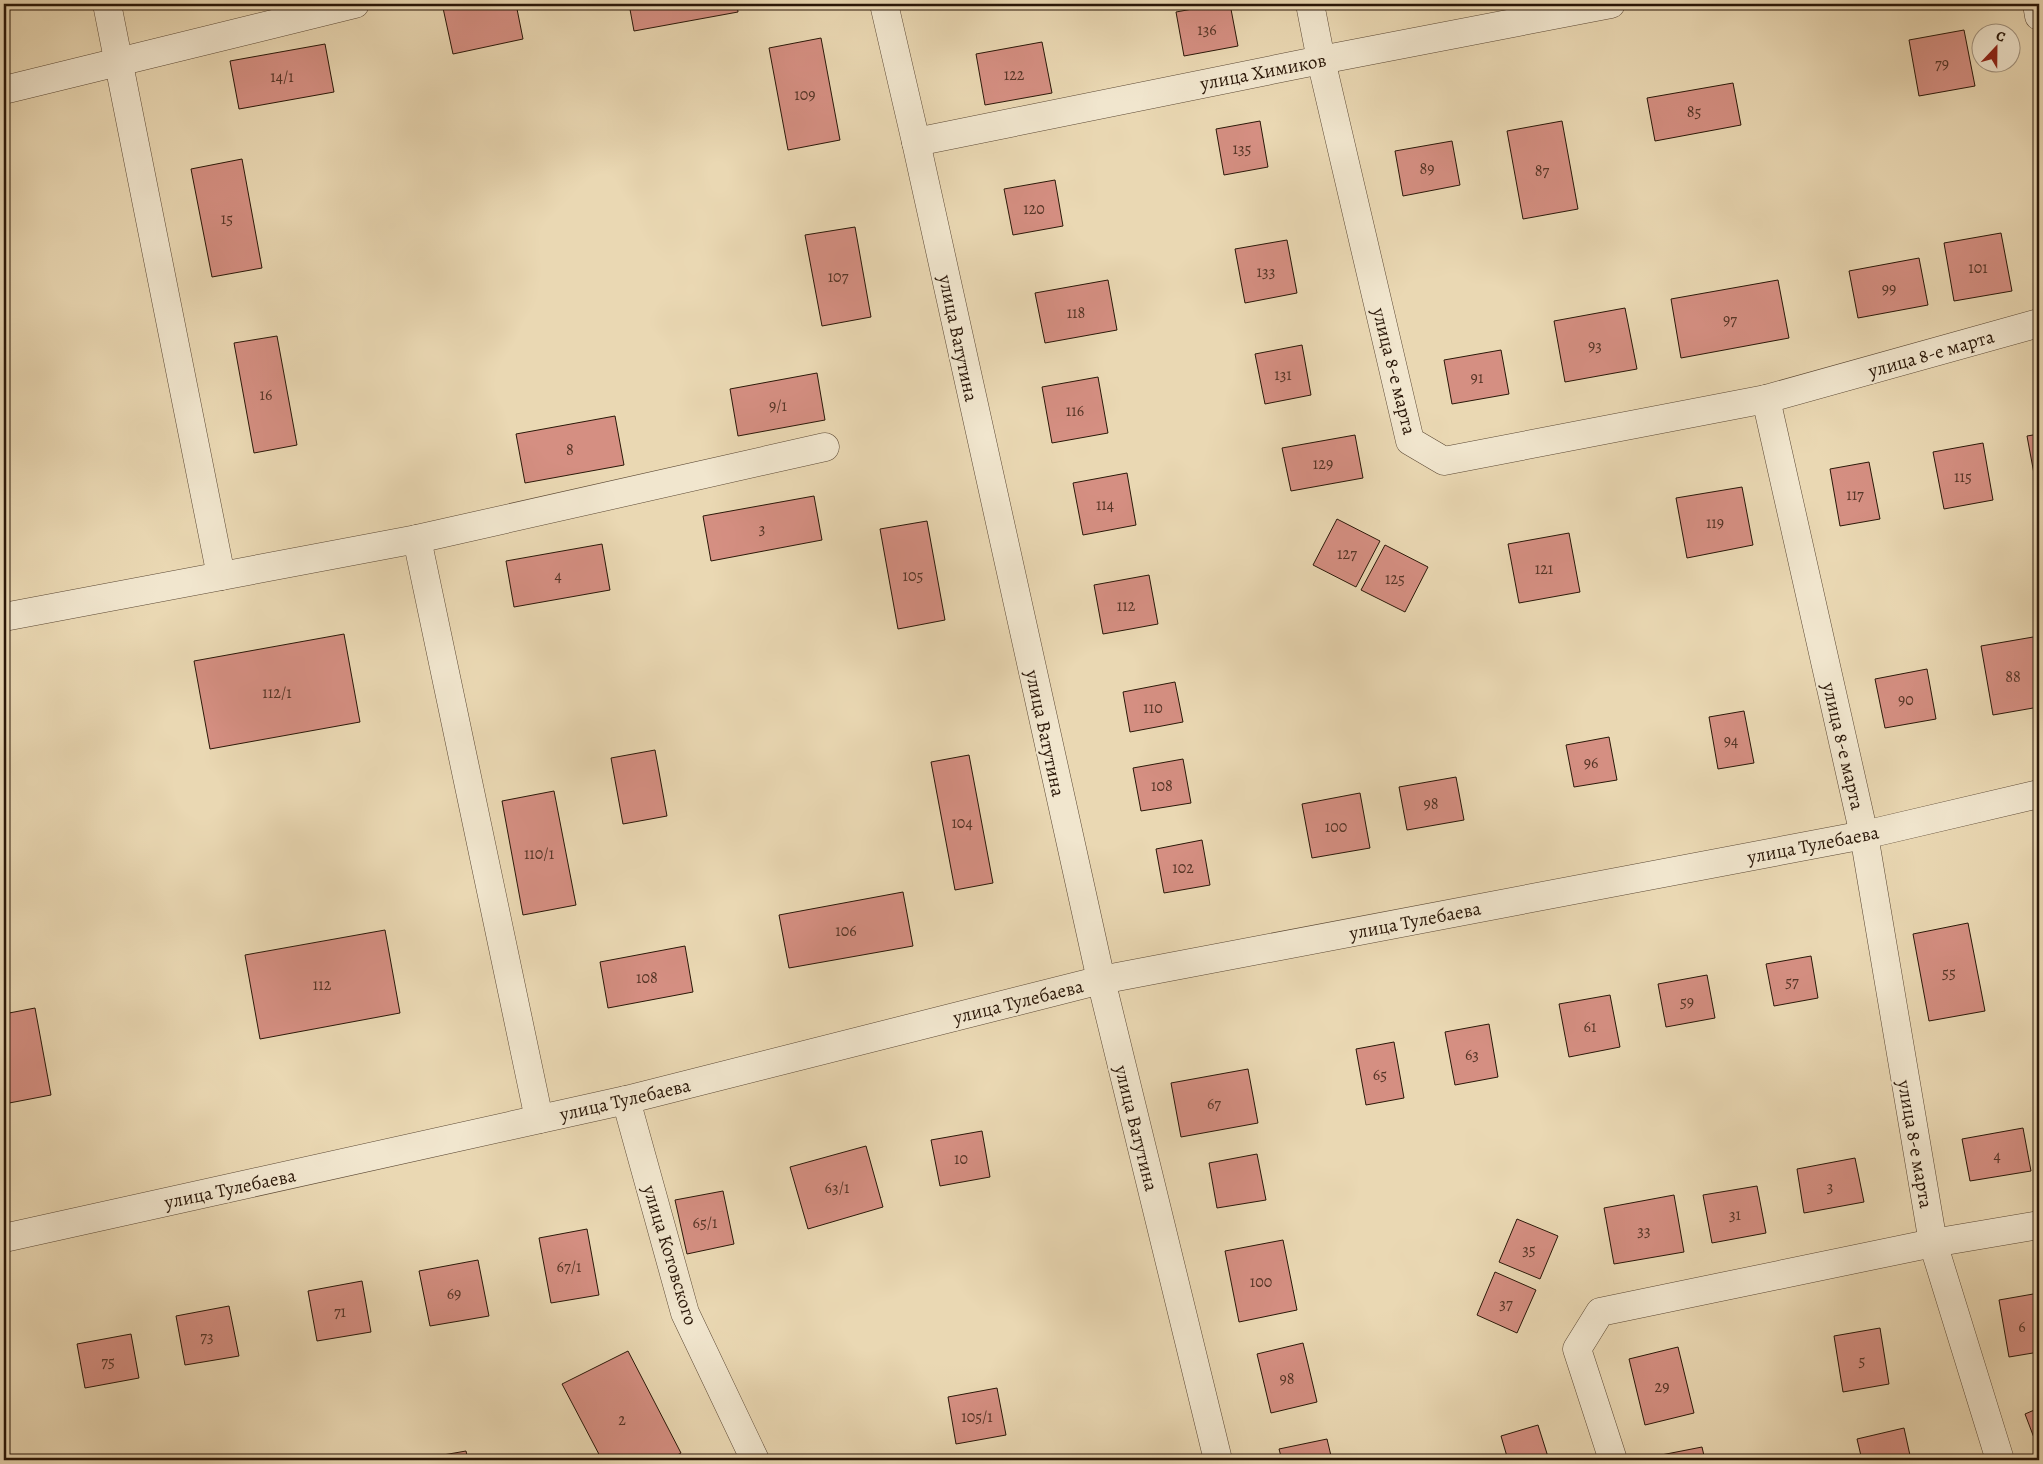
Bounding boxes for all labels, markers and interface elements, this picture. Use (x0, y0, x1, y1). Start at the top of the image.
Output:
house number: 136 (1197, 19, 1217, 41)
north arrow (1970, 22, 2020, 72)
text: С (1993, 26, 2009, 47)
street label: улица Химиков (1197, 47, 1328, 97)
house number: 79 (1935, 53, 1949, 75)
house number: 122 (1004, 64, 1025, 86)
house number: 14/1 (270, 66, 294, 88)
house number: 109 (794, 84, 816, 106)
house number: 85 (1687, 101, 1701, 123)
house number: 135 (1232, 138, 1252, 160)
house number: 89 (1419, 158, 1435, 180)
house number: 87 (1535, 160, 1550, 182)
house number: 120 (1023, 198, 1045, 220)
house number: 15 (221, 208, 233, 230)
house number: 101 (1968, 257, 1988, 279)
house number: 133 (1257, 261, 1275, 283)
house number: 107 (828, 266, 849, 288)
street label: улица Ватутина (932, 272, 984, 404)
house number: 99 (1882, 278, 1896, 300)
house number: 118 (1067, 302, 1085, 324)
street label: улица 8-е марта (1365, 304, 1422, 438)
house number: 97 (1723, 309, 1737, 331)
street label: улица 8-е марта (1864, 324, 1997, 385)
house number: 93 (1588, 335, 1602, 357)
house number: 131 (1274, 364, 1292, 386)
house number: 91 (1471, 367, 1484, 389)
house number: 16 (260, 384, 272, 406)
house number: 9/1 (769, 395, 788, 417)
house number: 116 (1066, 400, 1084, 422)
house number: 8 (566, 439, 574, 461)
house number: 129 (1313, 453, 1333, 475)
house number: 115 (1954, 466, 1972, 488)
house number: 117 (1846, 484, 1864, 506)
house number: 114 (1096, 494, 1114, 516)
house number: 119 (1706, 512, 1724, 534)
house number: 3 (759, 518, 765, 540)
house number: 127 (1337, 543, 1357, 565)
house number: 121 (1535, 558, 1554, 580)
house number: 4 (554, 565, 562, 587)
house number: 105 (903, 565, 924, 587)
house number: 125 (1385, 568, 1405, 590)
house number: 112 (1117, 595, 1136, 617)
house number: 88 (2005, 666, 2021, 688)
street label: улица Ватутина (1019, 667, 1071, 799)
street label: улица 8-е марта (1816, 679, 1870, 813)
house number: 112/1 (262, 682, 292, 704)
house number: 90 (1898, 689, 1914, 711)
house number: 110 (1143, 697, 1163, 719)
house number: 94 (1724, 730, 1738, 752)
house number: 96 (1584, 752, 1598, 774)
house number: 108 (1151, 775, 1173, 797)
house number: 98 (1423, 793, 1439, 815)
house number: 104 (951, 812, 973, 834)
house number: 100 (1325, 816, 1347, 838)
street label: улица Тулебаева (1744, 819, 1881, 871)
house number: 110/1 (524, 843, 555, 865)
house number: 102 (1172, 857, 1194, 879)
street label: улица Тулебаева (1346, 895, 1483, 947)
house number: 106 (835, 920, 857, 942)
house number: 55 (1942, 962, 1956, 984)
house number: 108 (636, 967, 658, 989)
house number: 57 (1785, 971, 1799, 993)
street label: улица Тулебаева (949, 973, 1086, 1031)
house number: 112 (313, 974, 332, 996)
house number: 59 (1680, 991, 1694, 1013)
house number: 61 (1584, 1016, 1597, 1038)
house number: 63 (1465, 1044, 1479, 1066)
street label: улица Ватутина (1108, 1062, 1164, 1194)
house number: 65 (1373, 1064, 1387, 1086)
street label: улица Тулебаева (556, 1072, 693, 1128)
street label: улица 8-е марта (1891, 1077, 1939, 1211)
house number: 67 (1207, 1093, 1221, 1115)
house number: 4 (1993, 1145, 2001, 1167)
house number: 10 (954, 1148, 968, 1170)
street label: улица Тулебаева (161, 1162, 298, 1216)
house number: 3 (1827, 1176, 1833, 1198)
house number: 63/1 (825, 1177, 850, 1199)
street label: улица Котовского (636, 1181, 704, 1329)
house number: 31 (1729, 1204, 1742, 1226)
house number: 65/1 (692, 1212, 718, 1234)
house number: 33 (1637, 1220, 1651, 1242)
house number: 35 (1522, 1239, 1536, 1261)
house number: 67/1 (557, 1256, 582, 1278)
house number: 100 (1250, 1271, 1272, 1293)
house number: 69 (447, 1283, 461, 1305)
house number: 37 (1499, 1293, 1513, 1315)
house number: 71 (334, 1301, 347, 1323)
house number: 6 (2018, 1316, 2026, 1338)
house number: 73 (200, 1326, 214, 1348)
house number: 5 (1859, 1350, 1866, 1372)
house number: 75 (101, 1351, 115, 1373)
house number: 98 (1279, 1368, 1295, 1390)
house number: 29 (1655, 1376, 1669, 1398)
house number: 105/1 (961, 1406, 993, 1428)
house number: 2 (618, 1409, 626, 1431)

